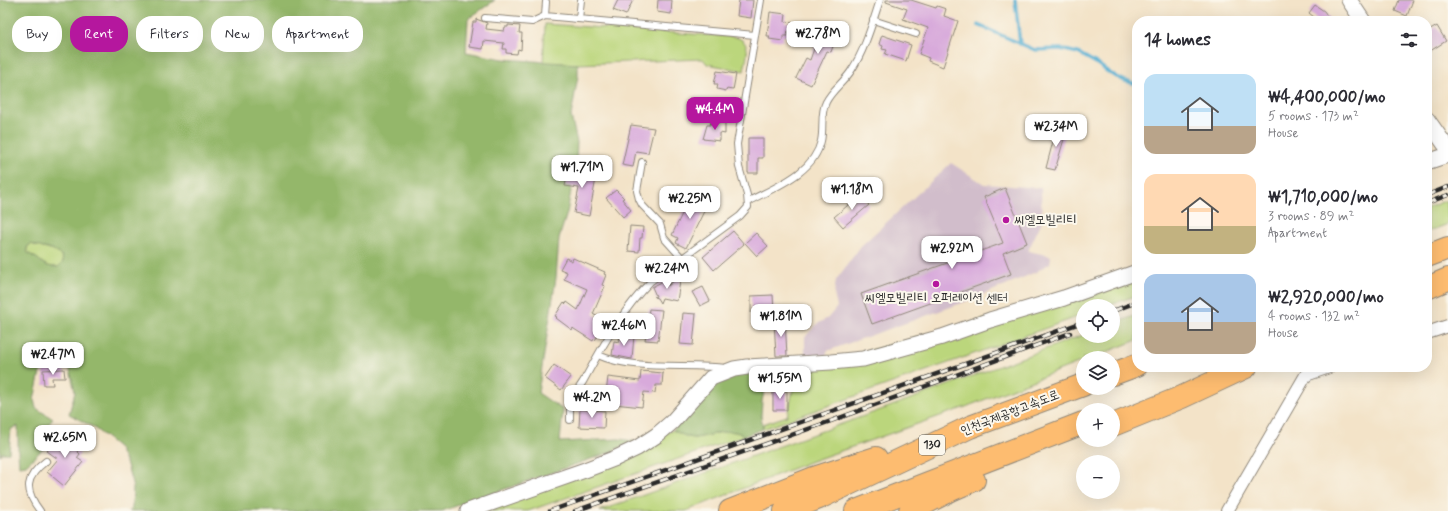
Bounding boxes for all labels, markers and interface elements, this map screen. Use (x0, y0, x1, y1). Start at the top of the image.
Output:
chip: Buy (12, 16, 62, 52)
chip: Rent (70, 16, 128, 52)
chip: Filters (136, 16, 203, 52)
chip: New (211, 16, 264, 52)
chip: Apartment (272, 16, 363, 52)
pin: ₩2.78M (785, 21, 851, 55)
text: ₩2.78M (795, 25, 841, 42)
text: 14 homes (1144, 29, 1211, 51)
icon: filters (1398, 29, 1420, 51)
text: ₩4,400,000/mo (1268, 86, 1386, 108)
icon: home (1176, 90, 1224, 138)
pin: ₩4.4M (687, 97, 743, 131)
text: ₩4.4M (696, 101, 734, 118)
text: 5 rooms · 173 m² (1268, 108, 1359, 125)
pin: ₩2.34M (1023, 114, 1089, 148)
text: ₩2.34M (1034, 118, 1078, 135)
text: House (1268, 125, 1299, 142)
pin: ₩1.71M (549, 155, 615, 189)
text: ₩1.71M (560, 159, 604, 176)
pin: ₩1.18M (819, 177, 885, 211)
text: ₩1.18M (831, 181, 873, 198)
pin: ₩2.25M (657, 186, 723, 220)
text: ₩1,710,000/mo (1268, 186, 1378, 208)
text: ₩2.25M (668, 190, 712, 207)
icon: home (1176, 190, 1224, 238)
text: 3 rooms · 89 m² (1268, 208, 1354, 225)
place label: 씨엘모빌리티 (1014, 212, 1077, 229)
marker: 씨엘모빌리티 (1001, 215, 1011, 225)
text: Apartment (1268, 225, 1327, 242)
pin: ₩2.92M (919, 236, 985, 270)
text: ₩2.92M (930, 240, 974, 257)
pin: ₩2.24M (634, 256, 700, 290)
text: ₩2.24M (645, 260, 689, 277)
marker: 씨엘모빌리티 오퍼레이션 센터 (931, 279, 941, 289)
text: ₩2,920,000/mo (1268, 286, 1384, 308)
place label: 씨엘모빌리티 오퍼레이션 센터 (864, 290, 1008, 307)
icon: home (1176, 290, 1224, 338)
map controls (1076, 299, 1120, 499)
button: locate (1076, 299, 1120, 343)
pin: ₩1.81M (748, 304, 814, 338)
text: ₩1.81M (760, 308, 802, 325)
text: 4 rooms · 132 m² (1268, 308, 1360, 325)
pin: ₩2.46M (591, 313, 657, 347)
text: ₩2.46M (602, 317, 646, 334)
text: House (1268, 325, 1299, 342)
pin: ₩2.47M (20, 342, 86, 376)
text: ₩2.47M (31, 346, 75, 363)
button: layers (1076, 351, 1120, 395)
pin: ₩1.55M (747, 366, 813, 400)
text: ₩1.55M (758, 370, 802, 387)
pin: ₩4.2M (564, 385, 620, 419)
street label: 인천국제공항고속도로 (958, 386, 1062, 440)
text: ₩4.2M (573, 389, 611, 406)
button: + (1076, 403, 1120, 447)
pin: ₩2.65M (32, 425, 98, 459)
text: ₩2.65M (43, 429, 87, 446)
road number: 130 (919, 435, 945, 455)
button: − (1076, 455, 1120, 499)

